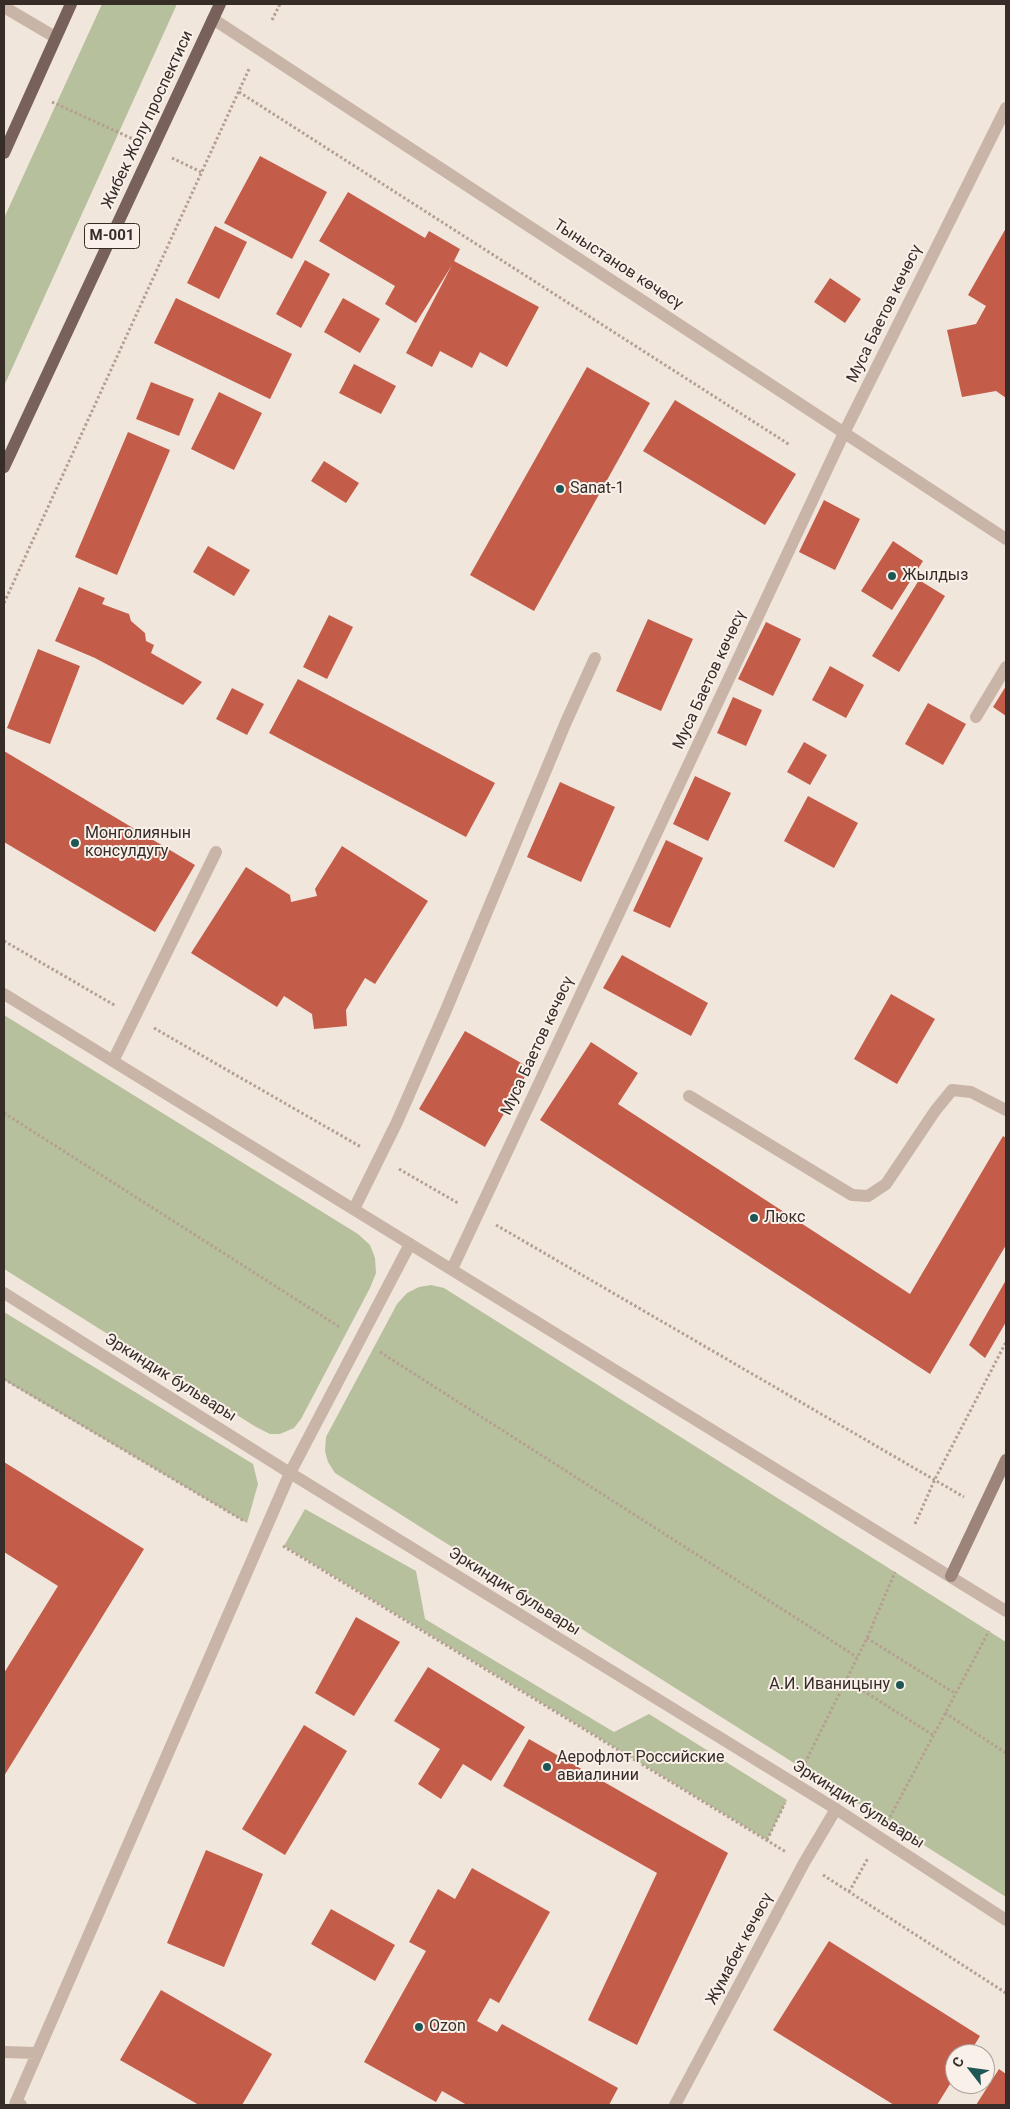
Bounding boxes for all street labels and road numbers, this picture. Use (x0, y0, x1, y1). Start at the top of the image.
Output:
street label: Жибек Жолу проспектиси (98, 28, 198, 212)
street label: Тыныстанов көчөсү (550, 216, 686, 314)
road number: М-001 (84, 224, 140, 248)
street label: Муса Баетов көчөсү (843, 242, 927, 386)
street label: Муса Баетов көчөсү (669, 607, 751, 753)
street label: Муса Баетов көчөсү (497, 973, 579, 1119)
street label: Эркиндик бульвары (101, 1330, 239, 1426)
street label: Эркиндик бульвары (445, 1544, 583, 1640)
street label: Эркиндик бульвары (789, 1757, 927, 1853)
street label: Жумабек көчөсү (702, 1890, 778, 2008)

